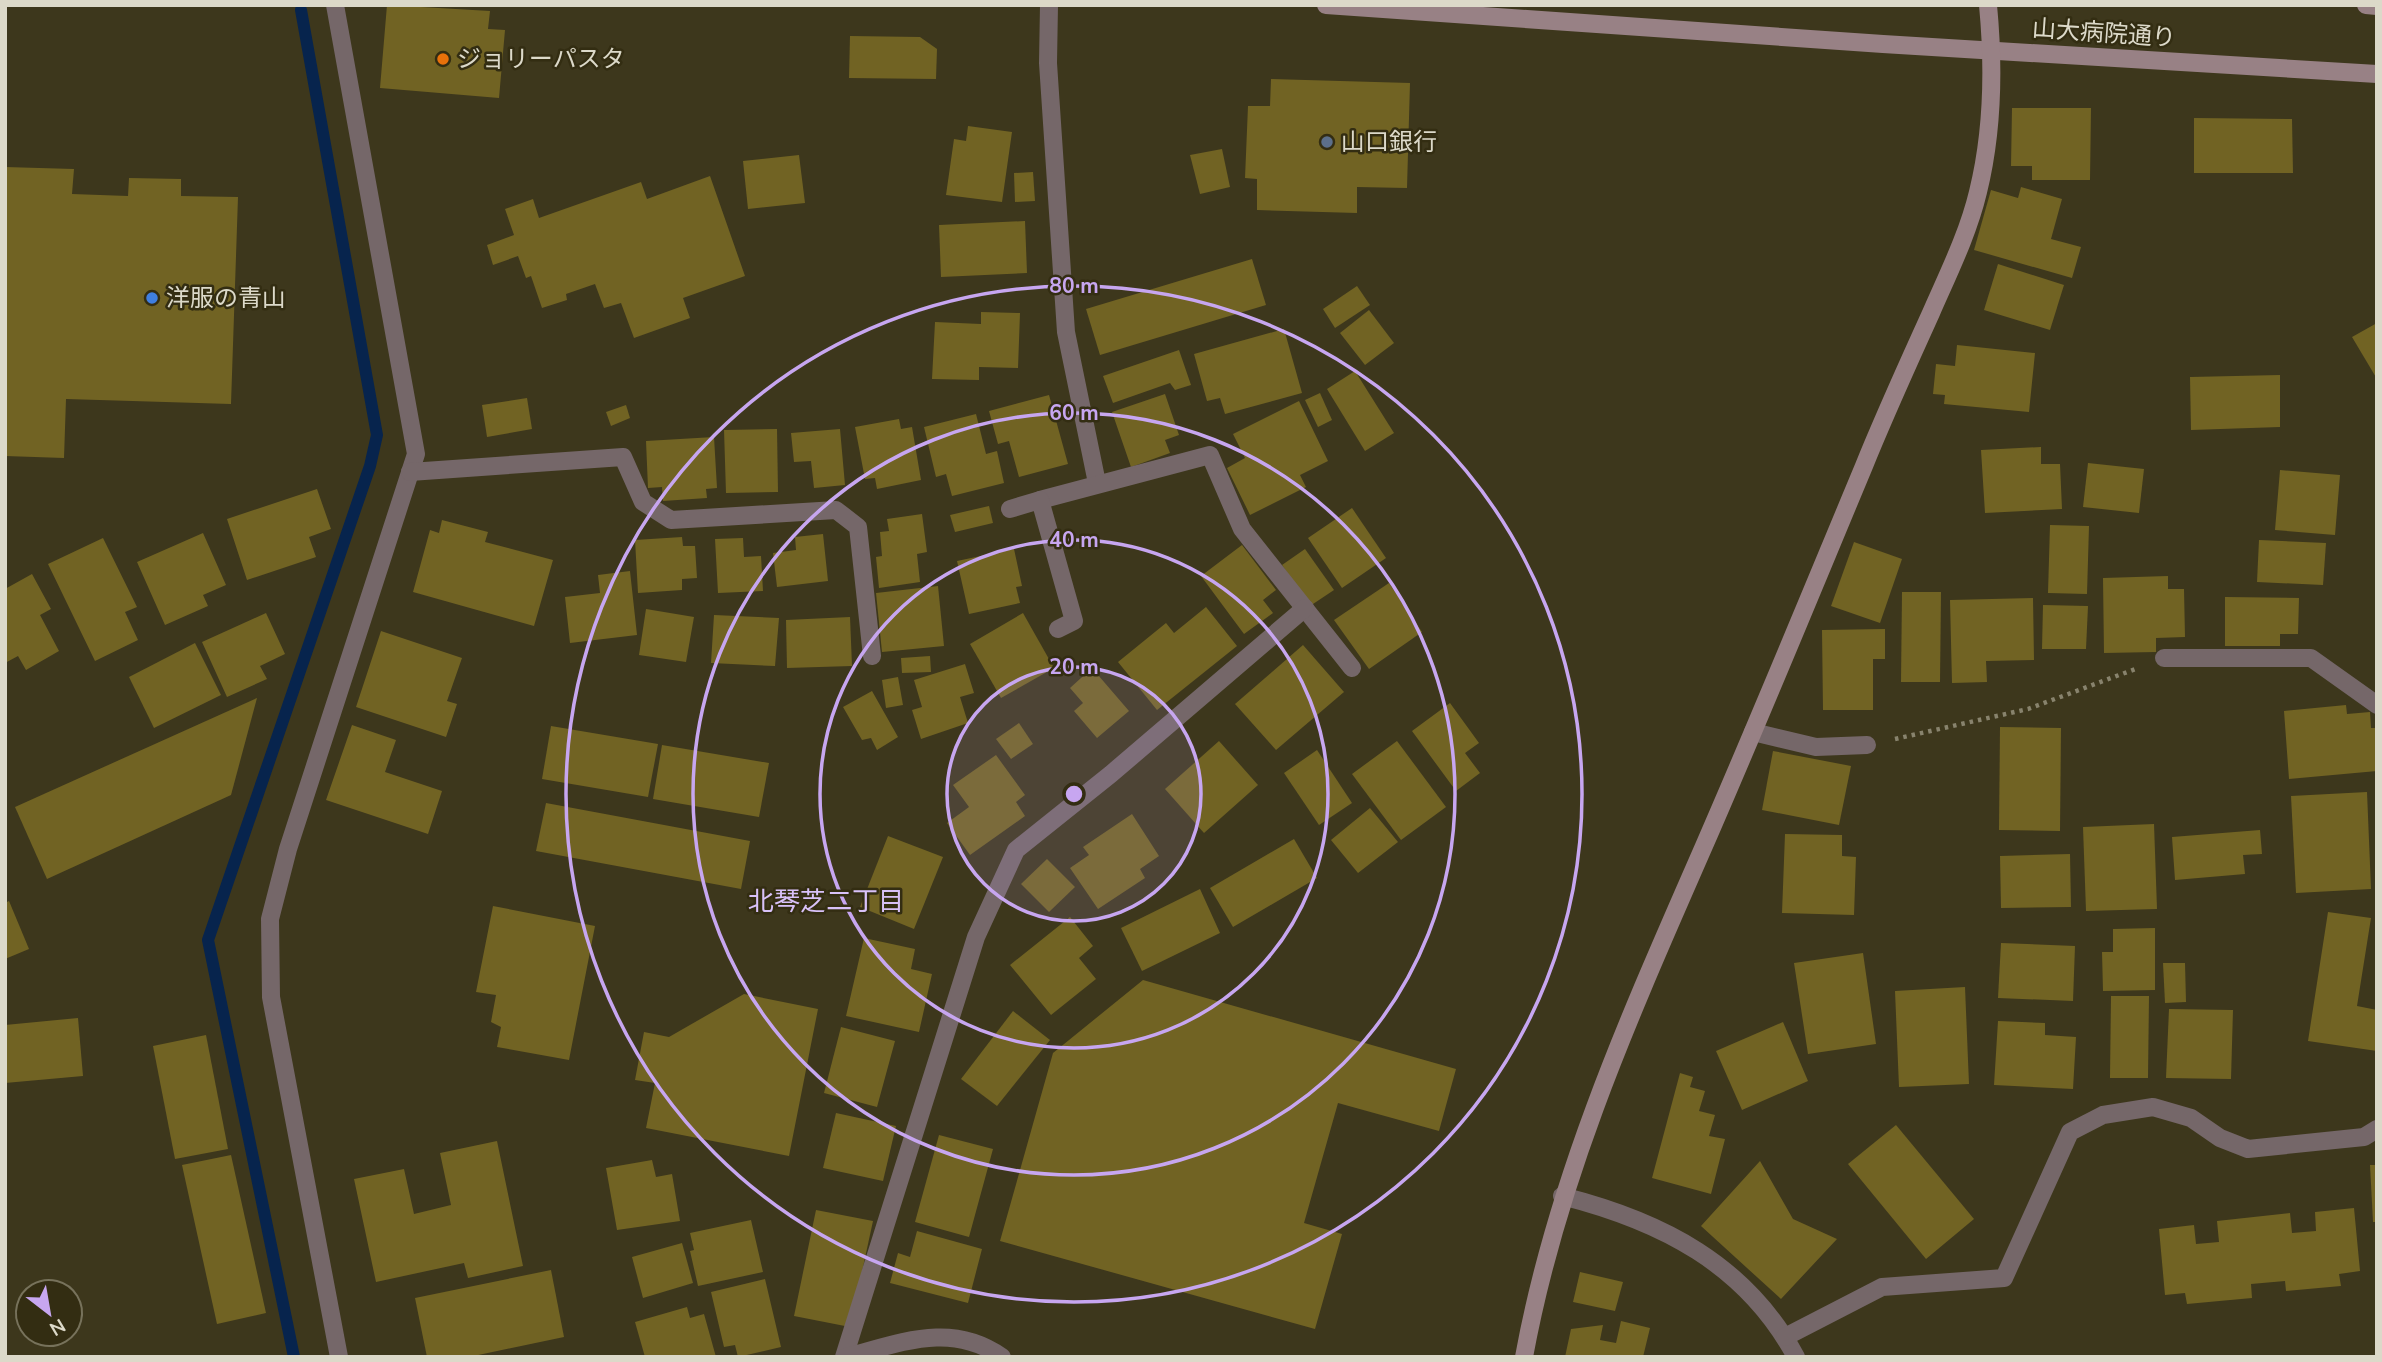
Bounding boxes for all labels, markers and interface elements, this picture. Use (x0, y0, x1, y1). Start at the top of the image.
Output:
street label: 山大病院通り (2031, 12, 2177, 54)
place label: ジョリーパスタ (457, 43, 625, 75)
marker: ジョリーパスタ (435, 51, 451, 67)
place label: 山口銀行 (1341, 126, 1437, 158)
marker: 山口銀行 (1319, 134, 1335, 150)
text: 80 m (1049, 272, 1099, 300)
place label: 洋服の青山 (166, 282, 286, 314)
marker: 洋服の青山 (144, 290, 160, 306)
text: 60 m (1049, 399, 1099, 427)
text: 40 m (1049, 526, 1099, 554)
text: 20 m (1049, 653, 1099, 681)
centre of rings (1062, 782, 1086, 806)
district label: 北琴芝二丁目 (748, 884, 904, 919)
north arrow (14, 1278, 84, 1348)
text: N (44, 1312, 70, 1342)

